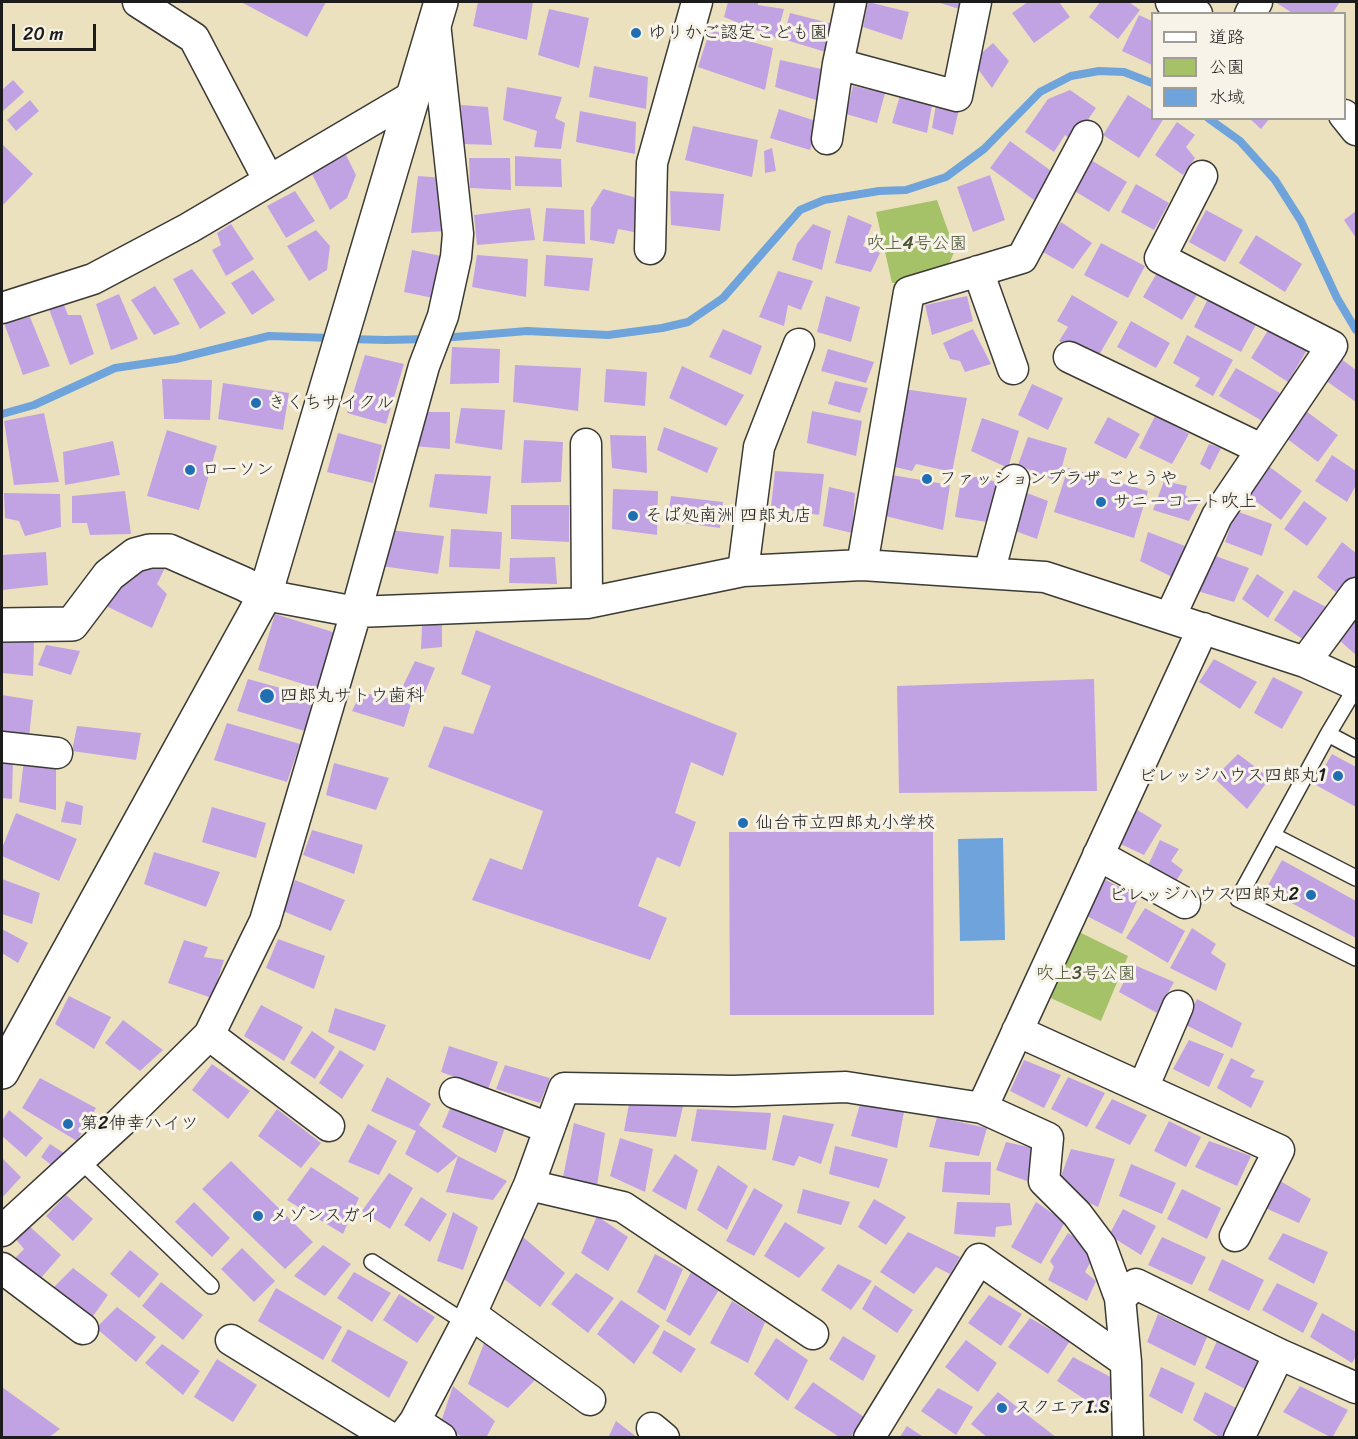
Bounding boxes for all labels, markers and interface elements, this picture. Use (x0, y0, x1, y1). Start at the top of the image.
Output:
scale bar (15, 12, 99, 50)
legend (1151, 12, 1346, 120)
text: 20 m (23, 18, 63, 50)
text: 道路 (1209, 21, 1245, 53)
place label: ゆりかご認定こども園 (648, 22, 828, 44)
marker: ゆりかご認定こども園 (629, 26, 643, 40)
text: 公園 (1209, 51, 1245, 83)
text: 水域 (1209, 81, 1245, 113)
park label: 吹上4号公園 (866, 233, 968, 255)
place label: きくちサイクル (268, 392, 394, 414)
marker: きくちサイクル (249, 396, 263, 410)
place label: ローソン (202, 459, 274, 481)
marker: ローソン (183, 463, 197, 477)
place label: ファッションプラザ ごとうや (939, 468, 1178, 490)
marker: ファッションプラザ ごとうや (920, 472, 934, 486)
place label: サニーコート吹上 (1113, 491, 1257, 513)
marker: サニーコート吹上 (1094, 495, 1108, 509)
place label: そば処南洲 四郎丸店 (645, 505, 812, 527)
marker: そば処南洲 四郎丸店 (626, 509, 640, 523)
place label: 四郎丸サトウ歯科 (280, 685, 424, 707)
marker: 四郎丸サトウ歯科 (258, 687, 276, 705)
place label: ビレッジハウス四郎丸1 (1138, 765, 1326, 787)
marker: ビレッジハウス四郎丸1 (1331, 769, 1345, 783)
place label: 仙台市立四郎丸小学校 (755, 812, 935, 834)
marker: 仙台市立四郎丸小学校 (736, 816, 750, 830)
place label: ビレッジハウス四郎丸2 (1109, 884, 1299, 906)
marker: ビレッジハウス四郎丸2 (1304, 888, 1318, 902)
park label: 吹上3号公園 (1036, 963, 1136, 985)
place label: 第2伸幸ハイツ (80, 1113, 198, 1135)
marker: 第2伸幸ハイツ (61, 1117, 75, 1131)
place label: メゾンスガイ (270, 1205, 378, 1227)
marker: メゾンスガイ (251, 1209, 265, 1223)
place label: スクエアI.S (1014, 1397, 1110, 1419)
marker: スクエアI.S (995, 1401, 1009, 1415)

